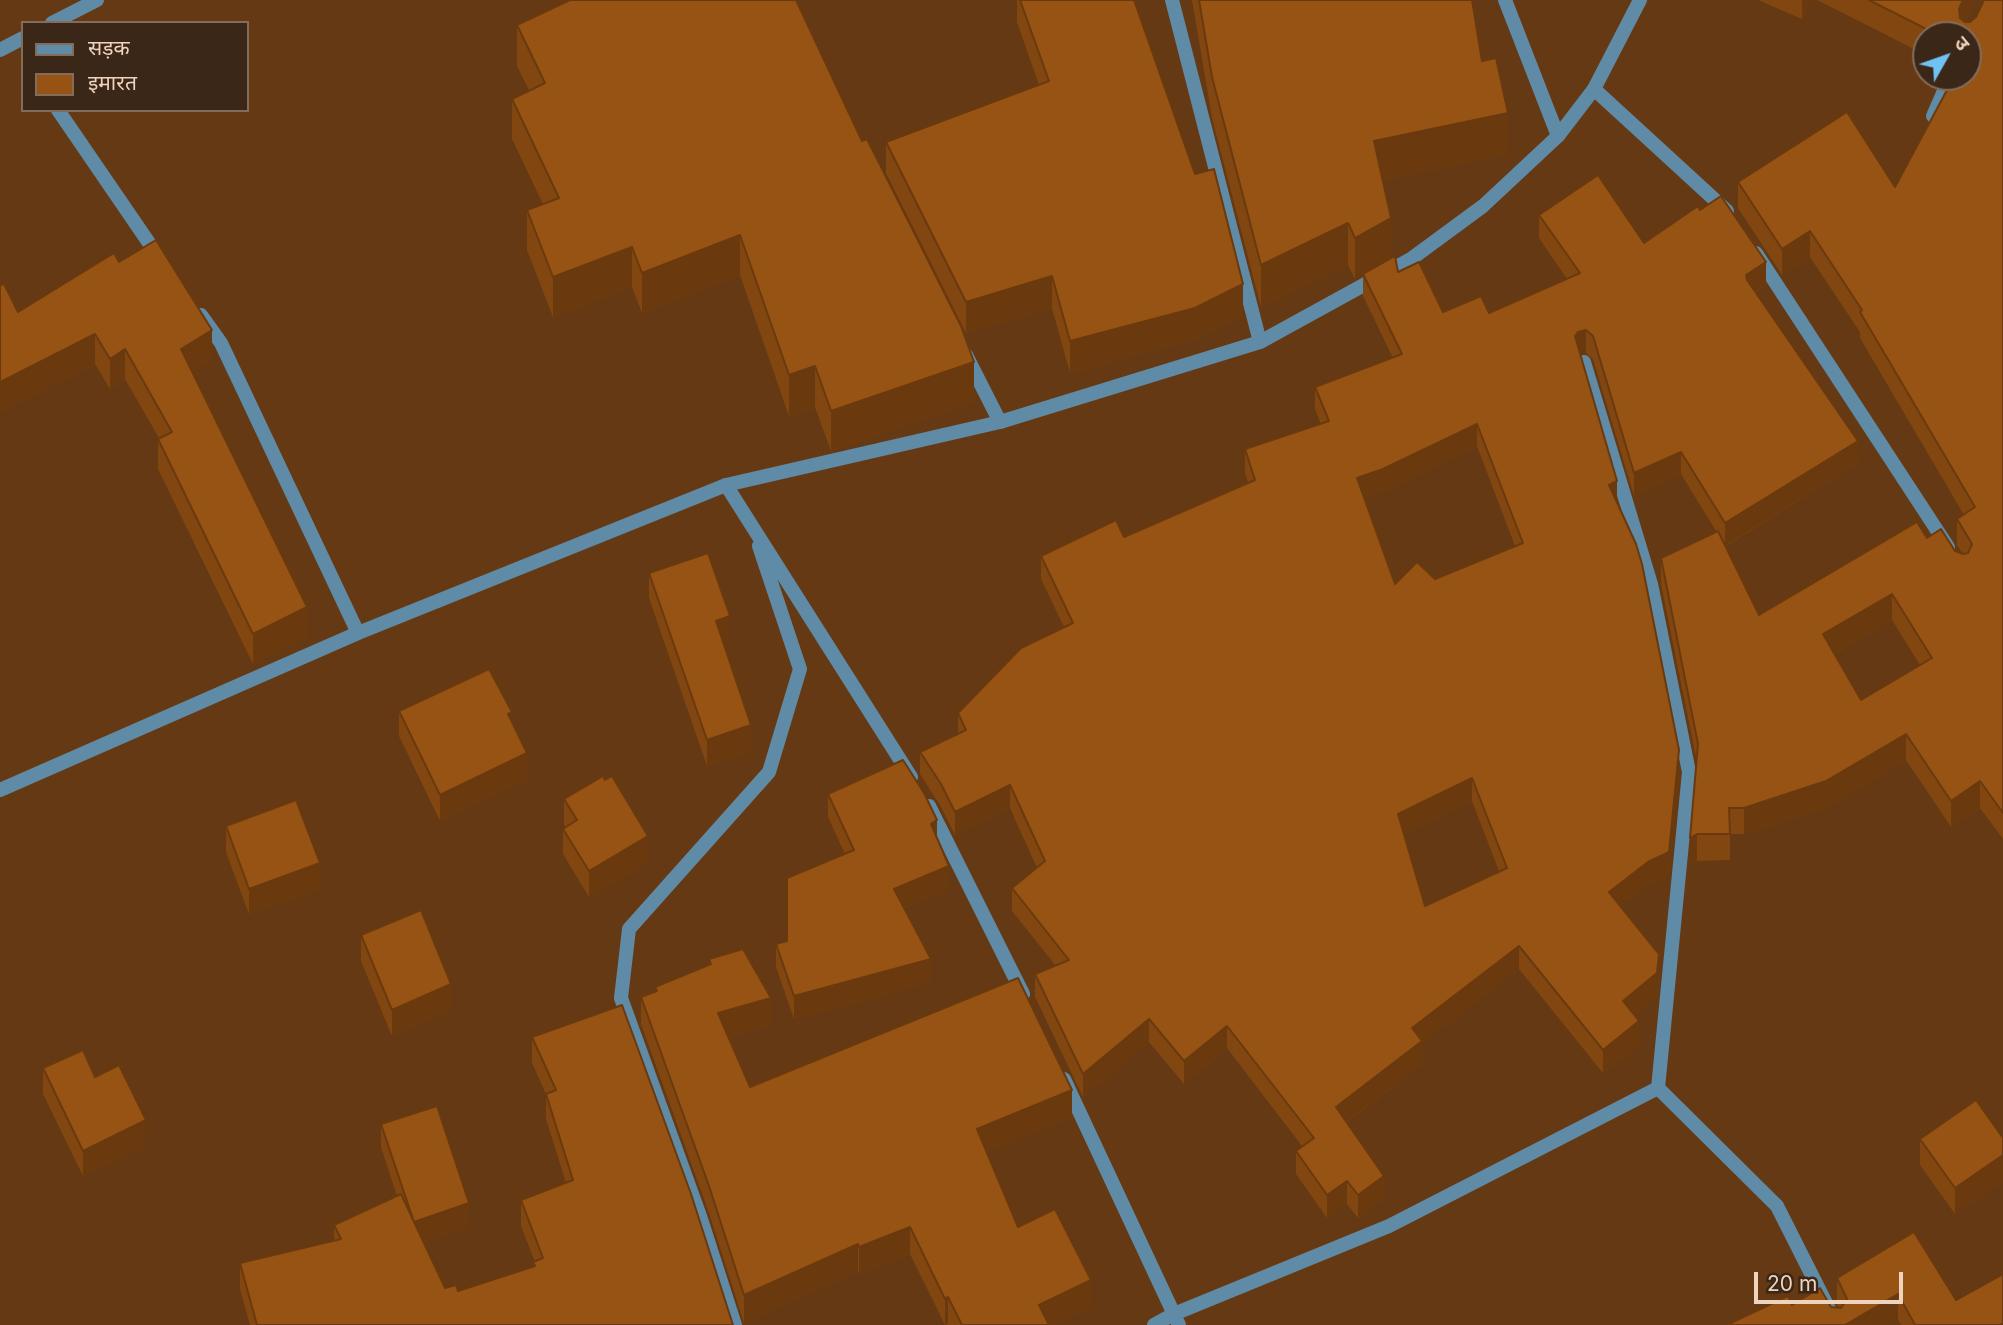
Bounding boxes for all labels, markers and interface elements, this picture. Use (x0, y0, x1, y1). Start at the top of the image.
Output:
legend (21, 21, 248, 112)
north arrow (1912, 21, 1982, 91)
text: उ (1950, 32, 1974, 55)
text: सड़क (88, 35, 130, 60)
text: इमारत (88, 70, 137, 95)
scale bar (1758, 1258, 1907, 1302)
text: 20 m (1767, 1271, 1817, 1296)

